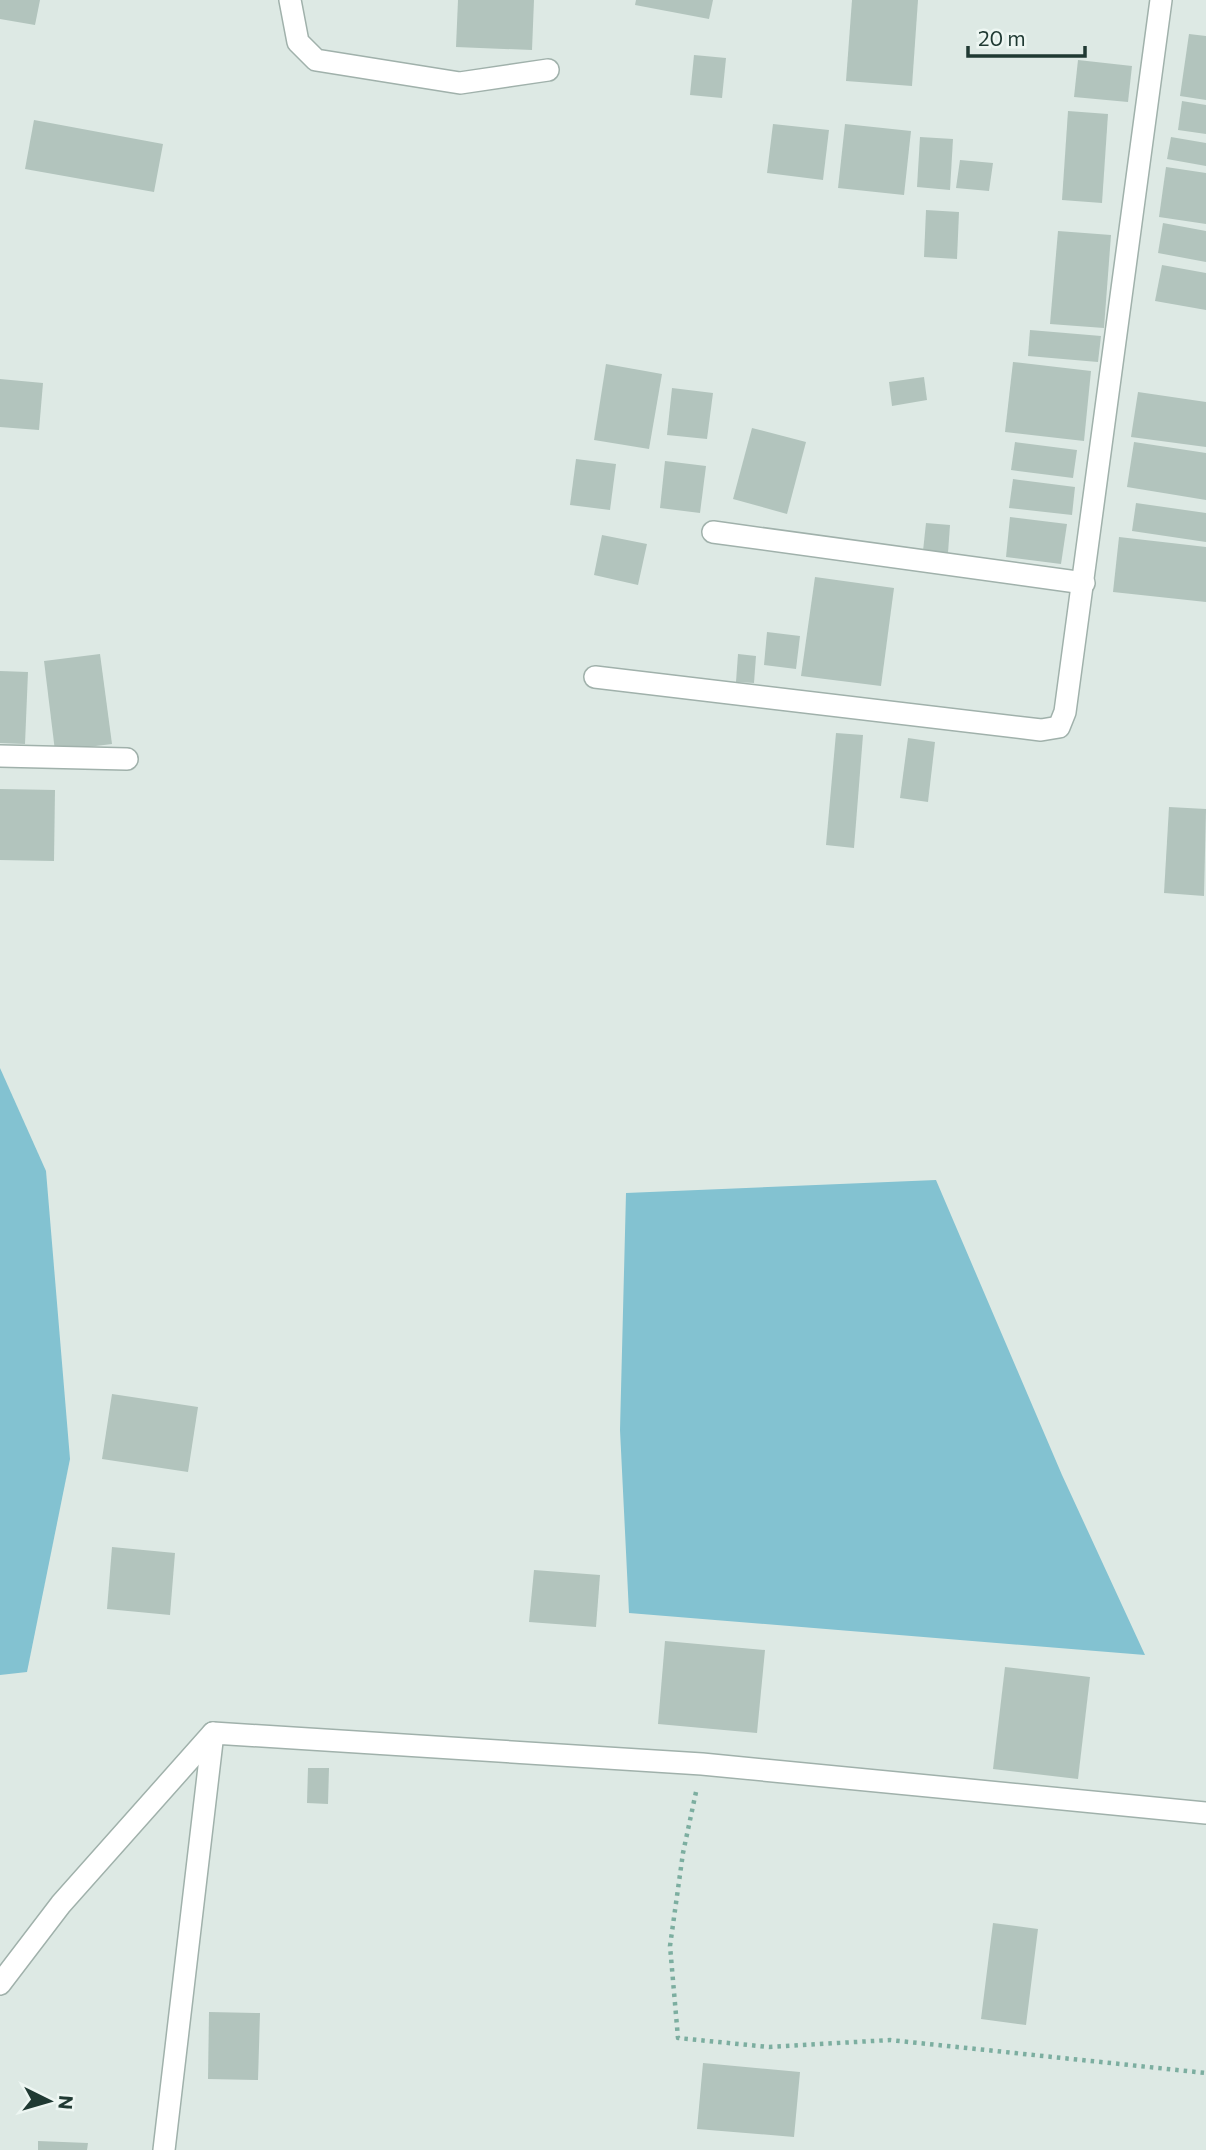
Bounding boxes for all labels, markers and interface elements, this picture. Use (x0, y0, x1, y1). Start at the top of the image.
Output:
scale bar (968, 14, 1085, 58)
text: 20 m (978, 25, 1026, 50)
north arrow (14, 2066, 84, 2136)
text: N (54, 2094, 79, 2111)

